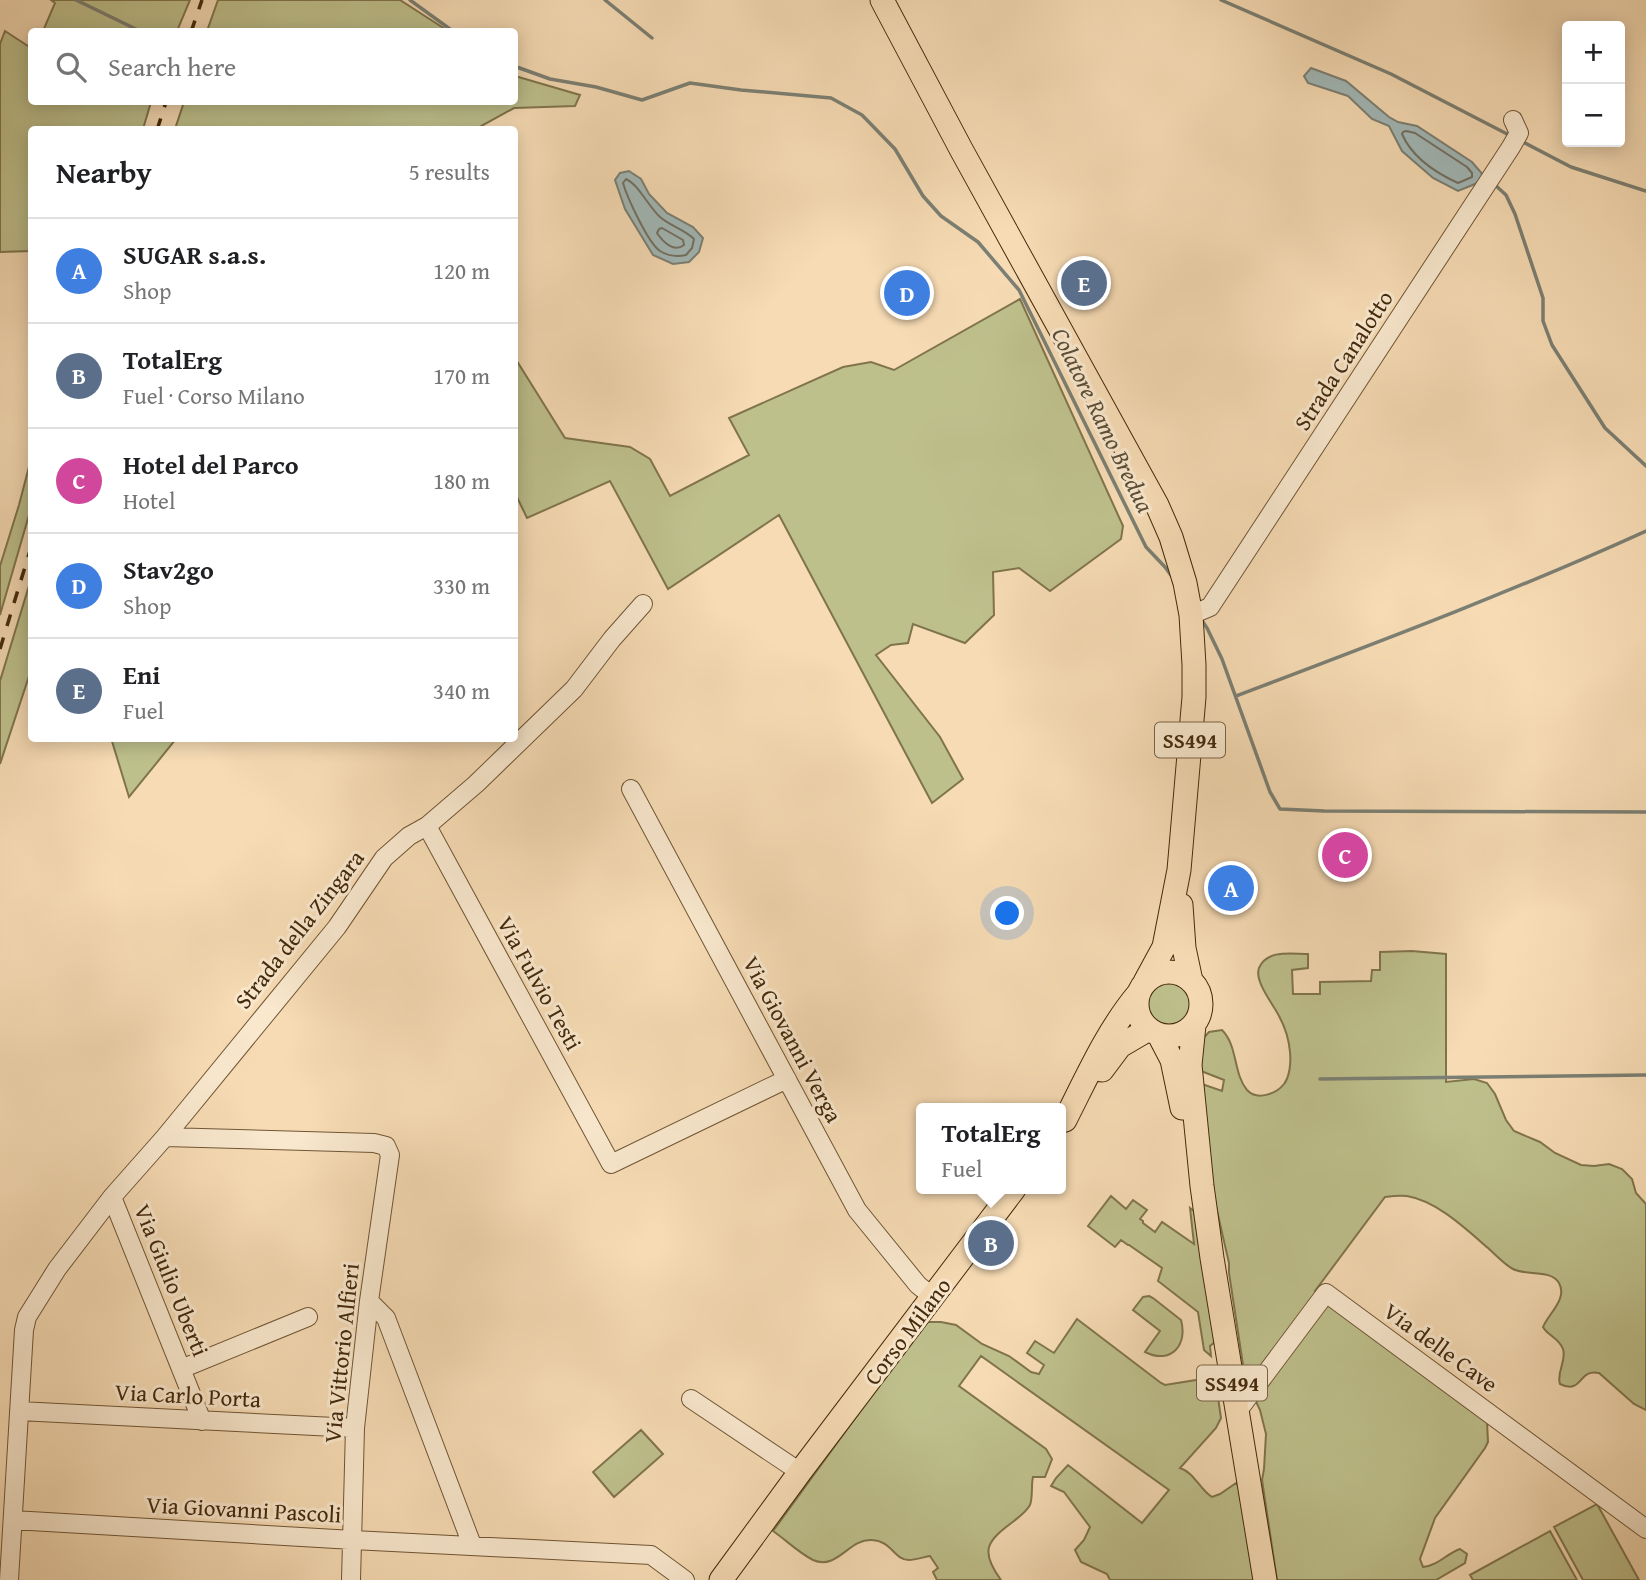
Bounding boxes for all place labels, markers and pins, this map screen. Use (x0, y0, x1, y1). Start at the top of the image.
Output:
pin: E (1061, 257, 1107, 309)
pin: D (884, 267, 930, 319)
pin: C (1322, 829, 1368, 881)
pin: A (1208, 862, 1254, 914)
pin: B (968, 1217, 1014, 1269)

